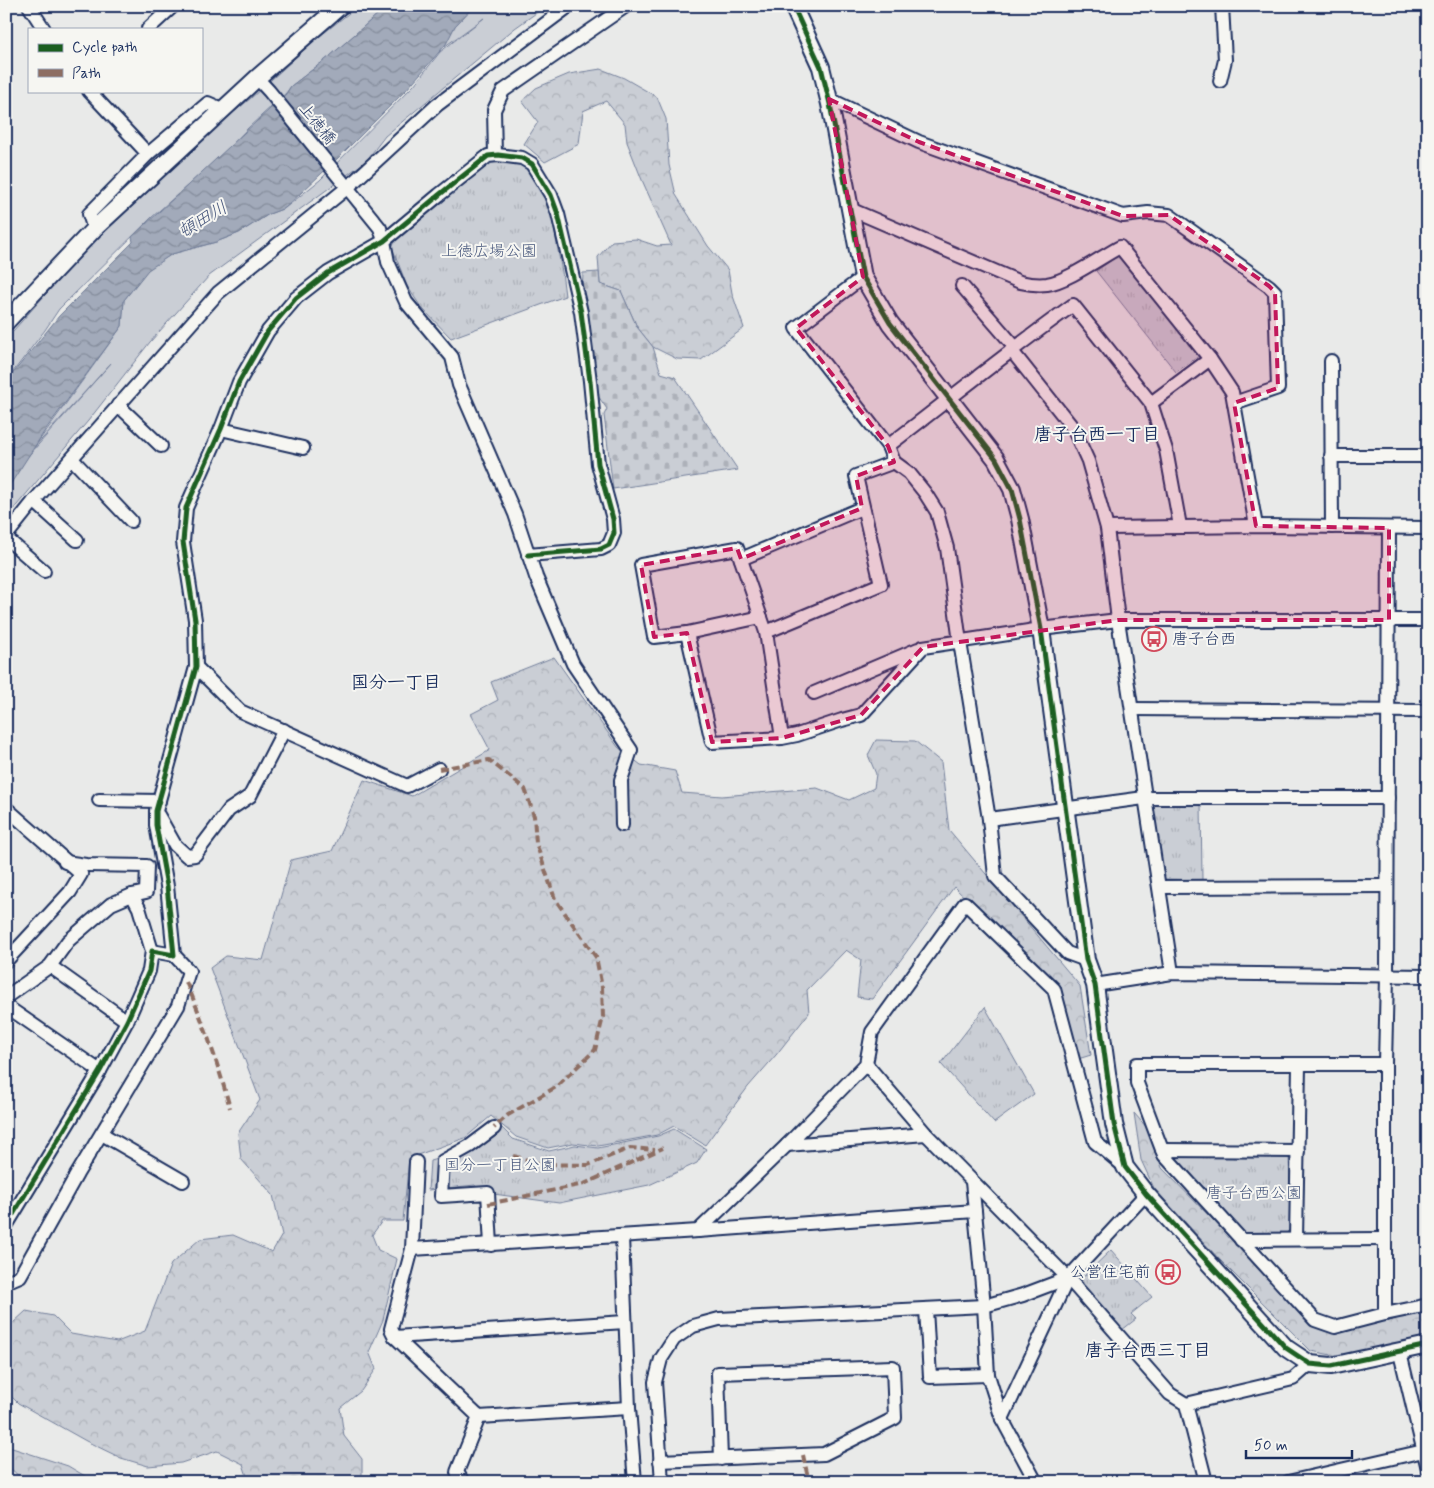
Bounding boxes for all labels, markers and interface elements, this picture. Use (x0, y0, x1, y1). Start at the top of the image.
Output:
legend (28, 28, 202, 92)
text: Cycle path (72, 38, 137, 58)
text: Path (72, 64, 101, 84)
street label: 上徳橋 (294, 99, 340, 149)
water label: 頓田川 (174, 196, 232, 244)
park label: 上徳広場公園 (441, 241, 537, 262)
district label: 唐子台西一丁目 (1034, 423, 1160, 447)
bus stop icon: 唐子台西 (1141, 626, 1167, 652)
place label: 唐子台西 (1172, 629, 1236, 650)
district label: 国分一丁目 (351, 671, 441, 695)
park label: 国分一丁目公園 (444, 1155, 556, 1176)
park label: 唐子台西公園 (1206, 1183, 1302, 1204)
bus stop icon: 公営住宅前 (1155, 1259, 1181, 1285)
place label: 公営住宅前 (1070, 1262, 1150, 1283)
district label: 唐子台西三丁目 (1085, 1339, 1211, 1363)
scale bar (1246, 1428, 1353, 1460)
text: 50 m (1254, 1436, 1288, 1456)

